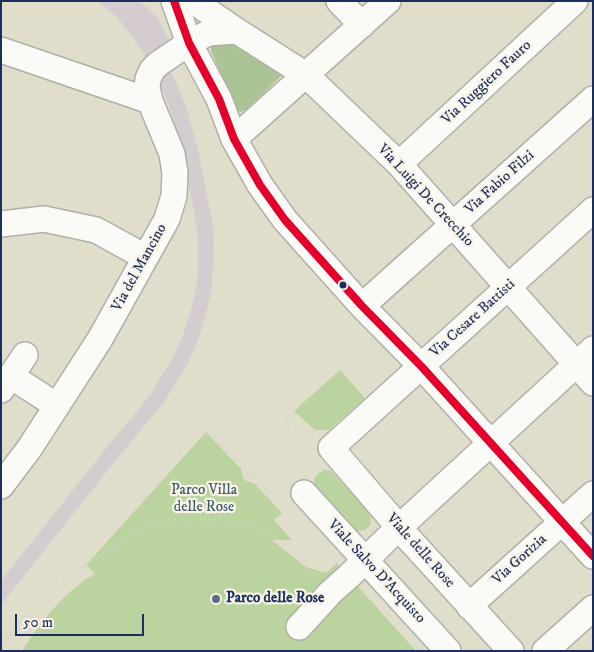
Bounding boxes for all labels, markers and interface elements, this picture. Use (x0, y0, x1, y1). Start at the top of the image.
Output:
street label: Via Ruggiero Fauro (438, 37, 536, 129)
street label: Via Luigi De Crecchio (373, 141, 477, 251)
street label: Via Fabio Filzi (462, 147, 538, 219)
street label: Via del Mancino (108, 221, 172, 315)
street label: Via Cesare Battisti (427, 276, 519, 362)
unlabelled marker (338, 280, 348, 290)
park label: Parco Villa delle Rose (171, 482, 237, 517)
street label: Viale delle Rose (382, 510, 458, 592)
street label: Viale Salvo D'Acquisto (323, 516, 429, 628)
street label: Via Gorizia (489, 531, 551, 589)
place label: Parco delle Rose (226, 590, 324, 608)
marker: Parco delle Rose (210, 593, 222, 605)
scale bar (18, 604, 146, 636)
text: 50 m (23, 613, 53, 632)

